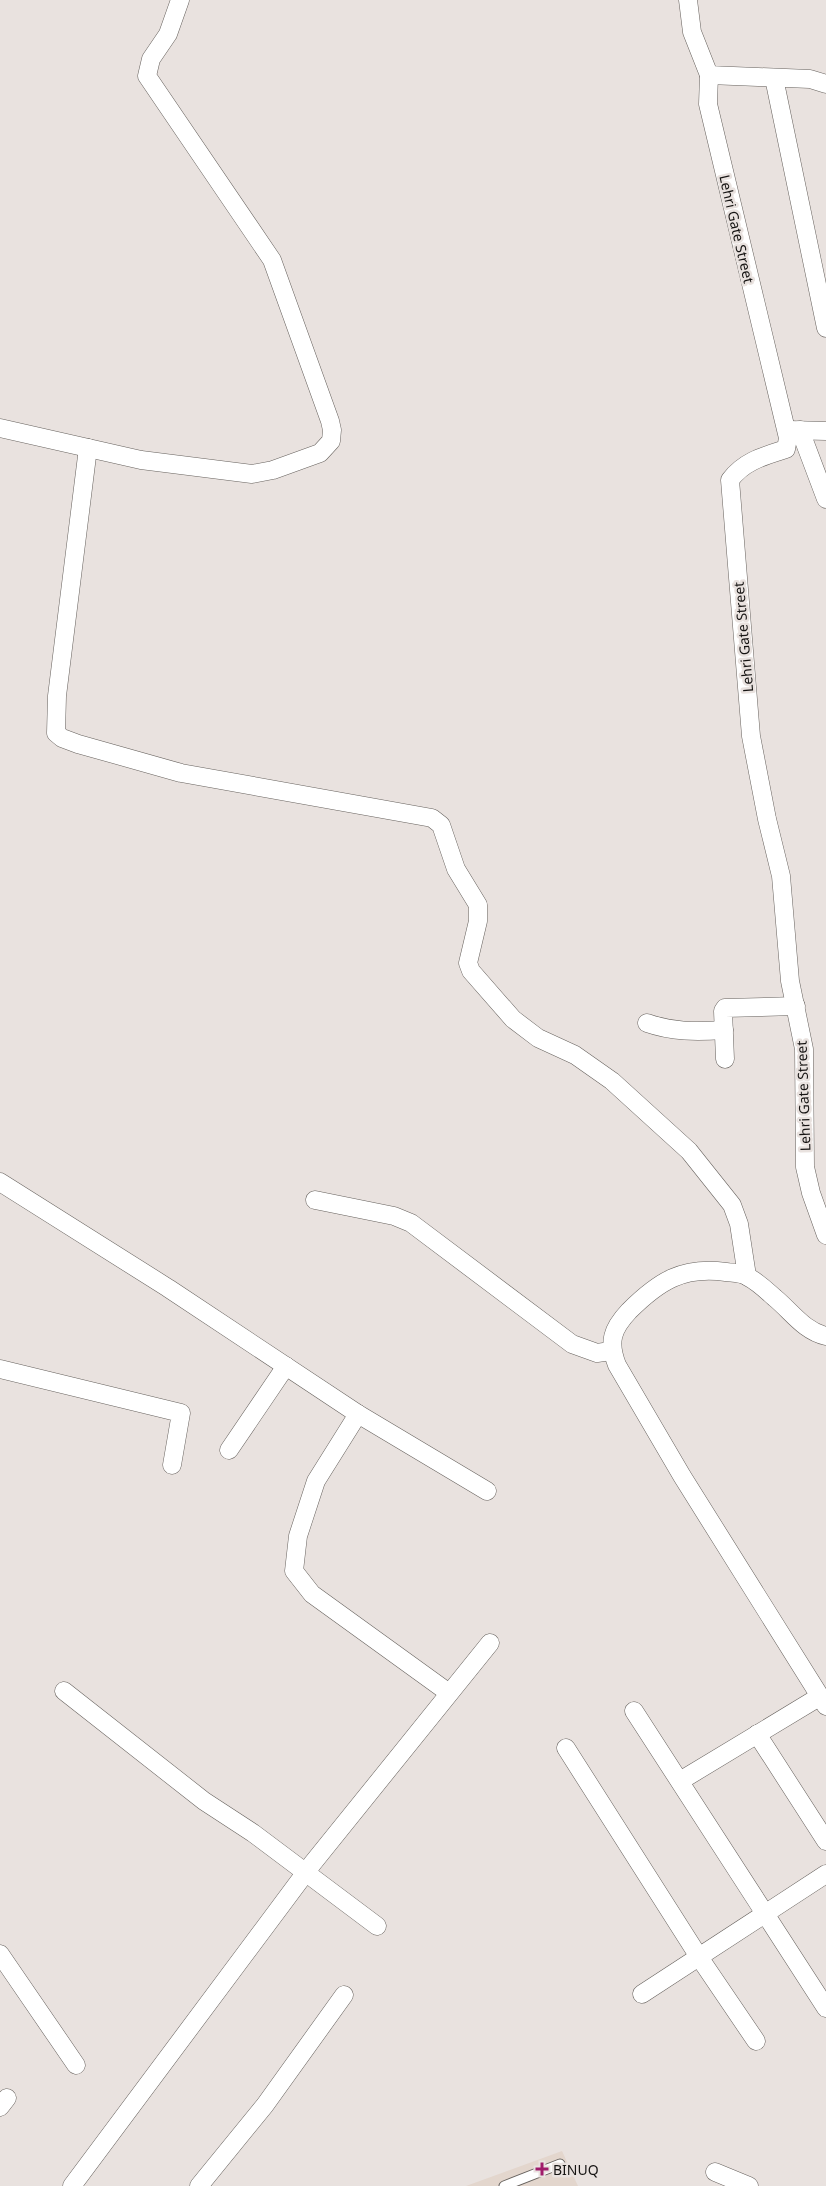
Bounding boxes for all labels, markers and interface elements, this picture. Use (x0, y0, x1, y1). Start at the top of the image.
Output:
street label: Lehri Gate Street (715, 173, 759, 285)
street label: Lehri Gate Street (729, 581, 757, 693)
street label: Lehri Gate Street (792, 1040, 814, 1152)
place label: BINUQ (553, 2160, 599, 2179)
marker: BINUQ (535, 2162, 549, 2176)

